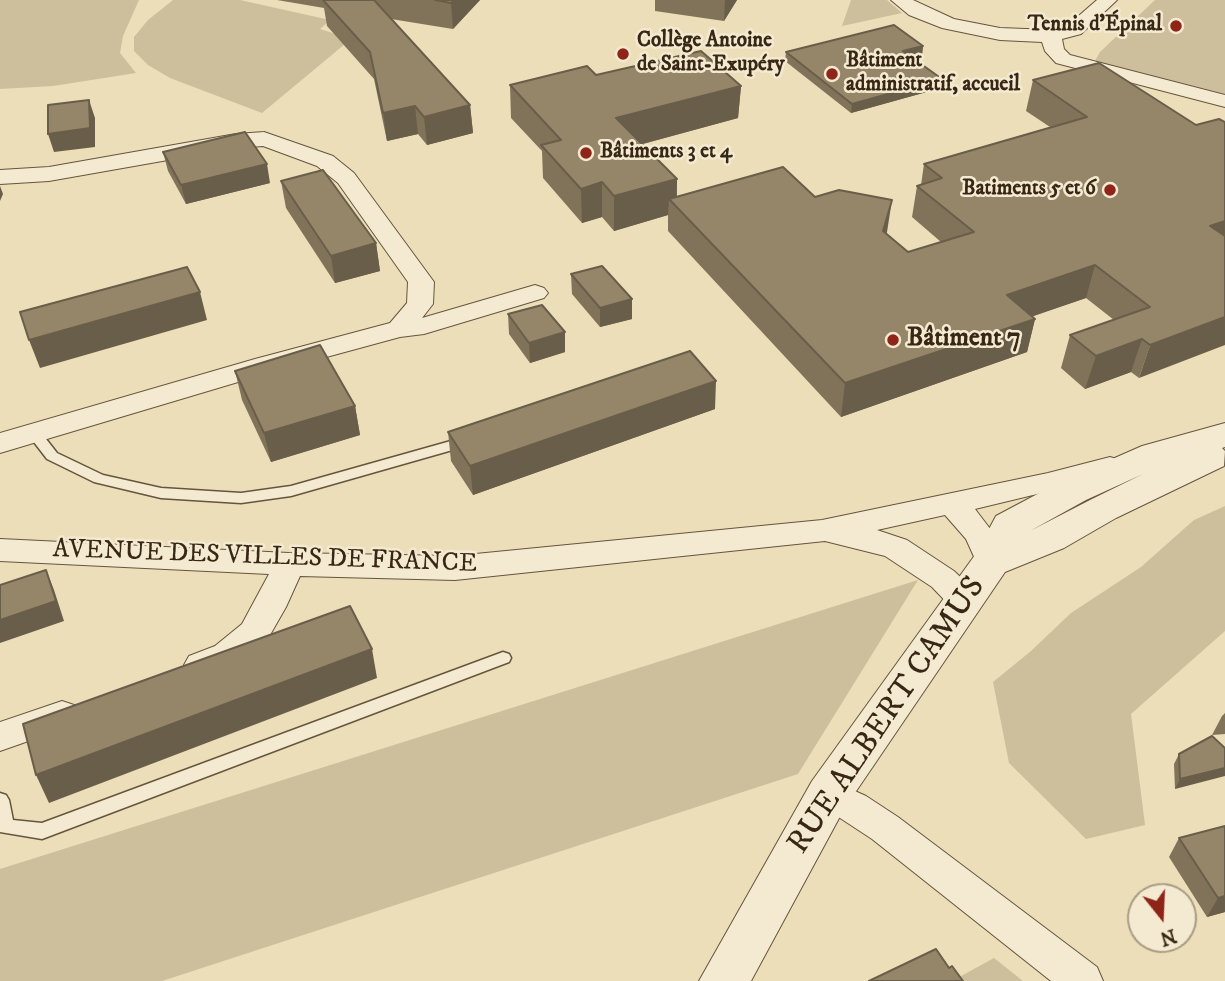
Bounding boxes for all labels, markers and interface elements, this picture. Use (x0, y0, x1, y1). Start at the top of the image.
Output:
place label: Tennis d'Épinal (1028, 13, 1162, 39)
marker: Tennis d'Épinal (1168, 18, 1184, 34)
place label: Collège Antoine de Saint-Exupéry (637, 29, 784, 79)
marker: Collège Antoine de Saint-Exupéry (615, 46, 631, 62)
place label: Bâtiment administratif, accueil (846, 49, 1020, 99)
marker: Bâtiment administratif, accueil (824, 66, 840, 82)
place label: Bâtiments 3 et 4 (600, 140, 732, 166)
marker: Bâtiments 3 et 4 (578, 145, 594, 161)
place label: Batiments 5 et 6 (962, 177, 1096, 203)
marker: Batiments 5 et 6 (1102, 182, 1118, 198)
place label: Bâtiment 7 (907, 324, 1021, 356)
marker: Bâtiment 7 (885, 332, 901, 348)
street label: AVENUE DES VILLES DE FRANCE (52, 535, 478, 581)
street label: RUE ALBERT CAMUS (781, 570, 995, 862)
north arrow (1127, 883, 1197, 953)
text: N (1157, 923, 1179, 950)

